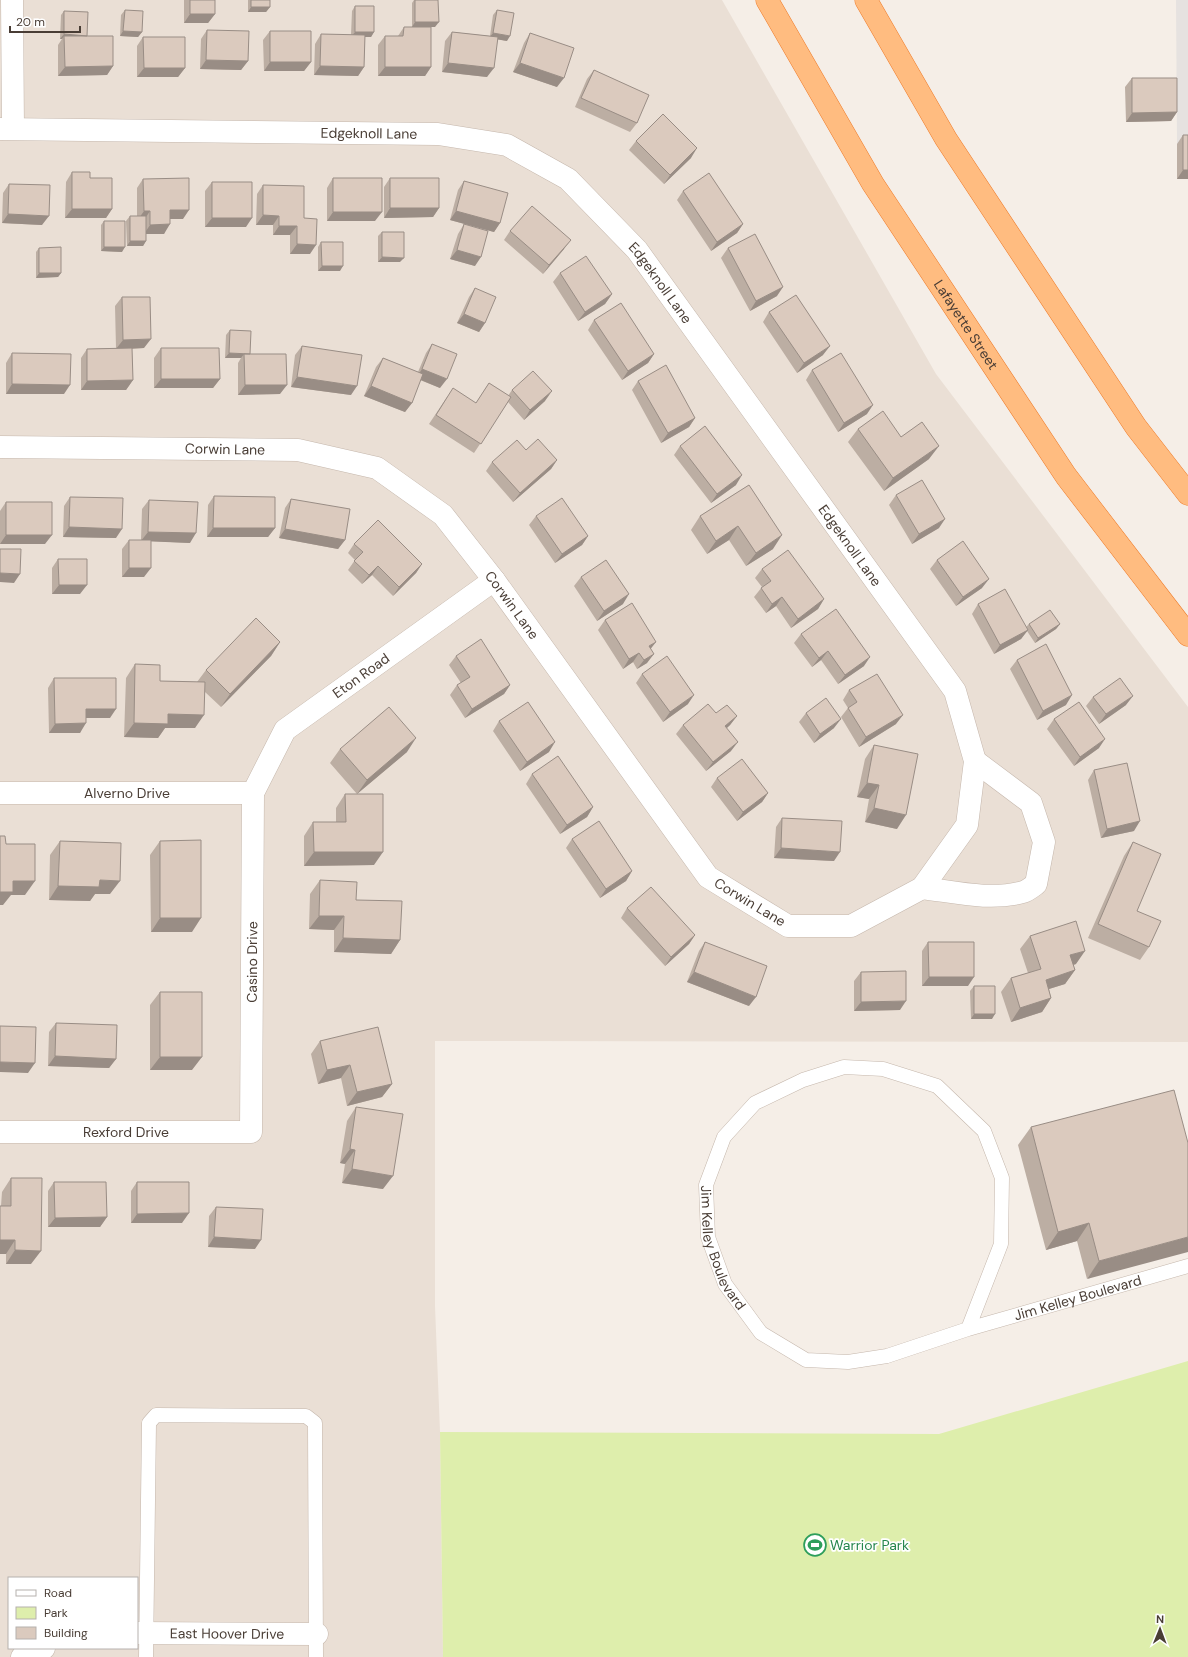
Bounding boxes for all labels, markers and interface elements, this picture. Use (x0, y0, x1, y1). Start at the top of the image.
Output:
scale bar (10, 8, 80, 34)
text: 20 m (16, 14, 45, 30)
street label: Edgeknoll Lane (321, 124, 417, 143)
street label: Edgeknoll Lane (625, 238, 696, 327)
street label: Lafayette Street (930, 276, 1002, 373)
street label: Corwin Lane (185, 439, 265, 459)
street label: Edgeknoll Lane (814, 501, 886, 590)
street label: Corwin Lane (481, 567, 543, 643)
street label: Eton Road (329, 649, 393, 702)
street label: Alverno Drive (84, 784, 170, 802)
street label: Corwin Lane (711, 874, 789, 930)
street label: Casino Drive (243, 921, 261, 1003)
street label: Rexford Drive (83, 1123, 169, 1141)
street label: Jim Kelley Boulevard (697, 1185, 750, 1314)
street label: Jim Kelley Boulevard (1012, 1271, 1143, 1324)
sports icon: Warrior Park (802, 1532, 828, 1558)
place label: Warrior Park (830, 1536, 909, 1554)
legend (8, 1577, 138, 1649)
text: Road (44, 1585, 72, 1601)
text: Park (44, 1605, 68, 1621)
north arrow (1140, 1609, 1180, 1649)
text: N (1156, 1612, 1164, 1626)
street label: East Hoover Drive (170, 1624, 284, 1643)
text: Building (44, 1625, 88, 1641)

